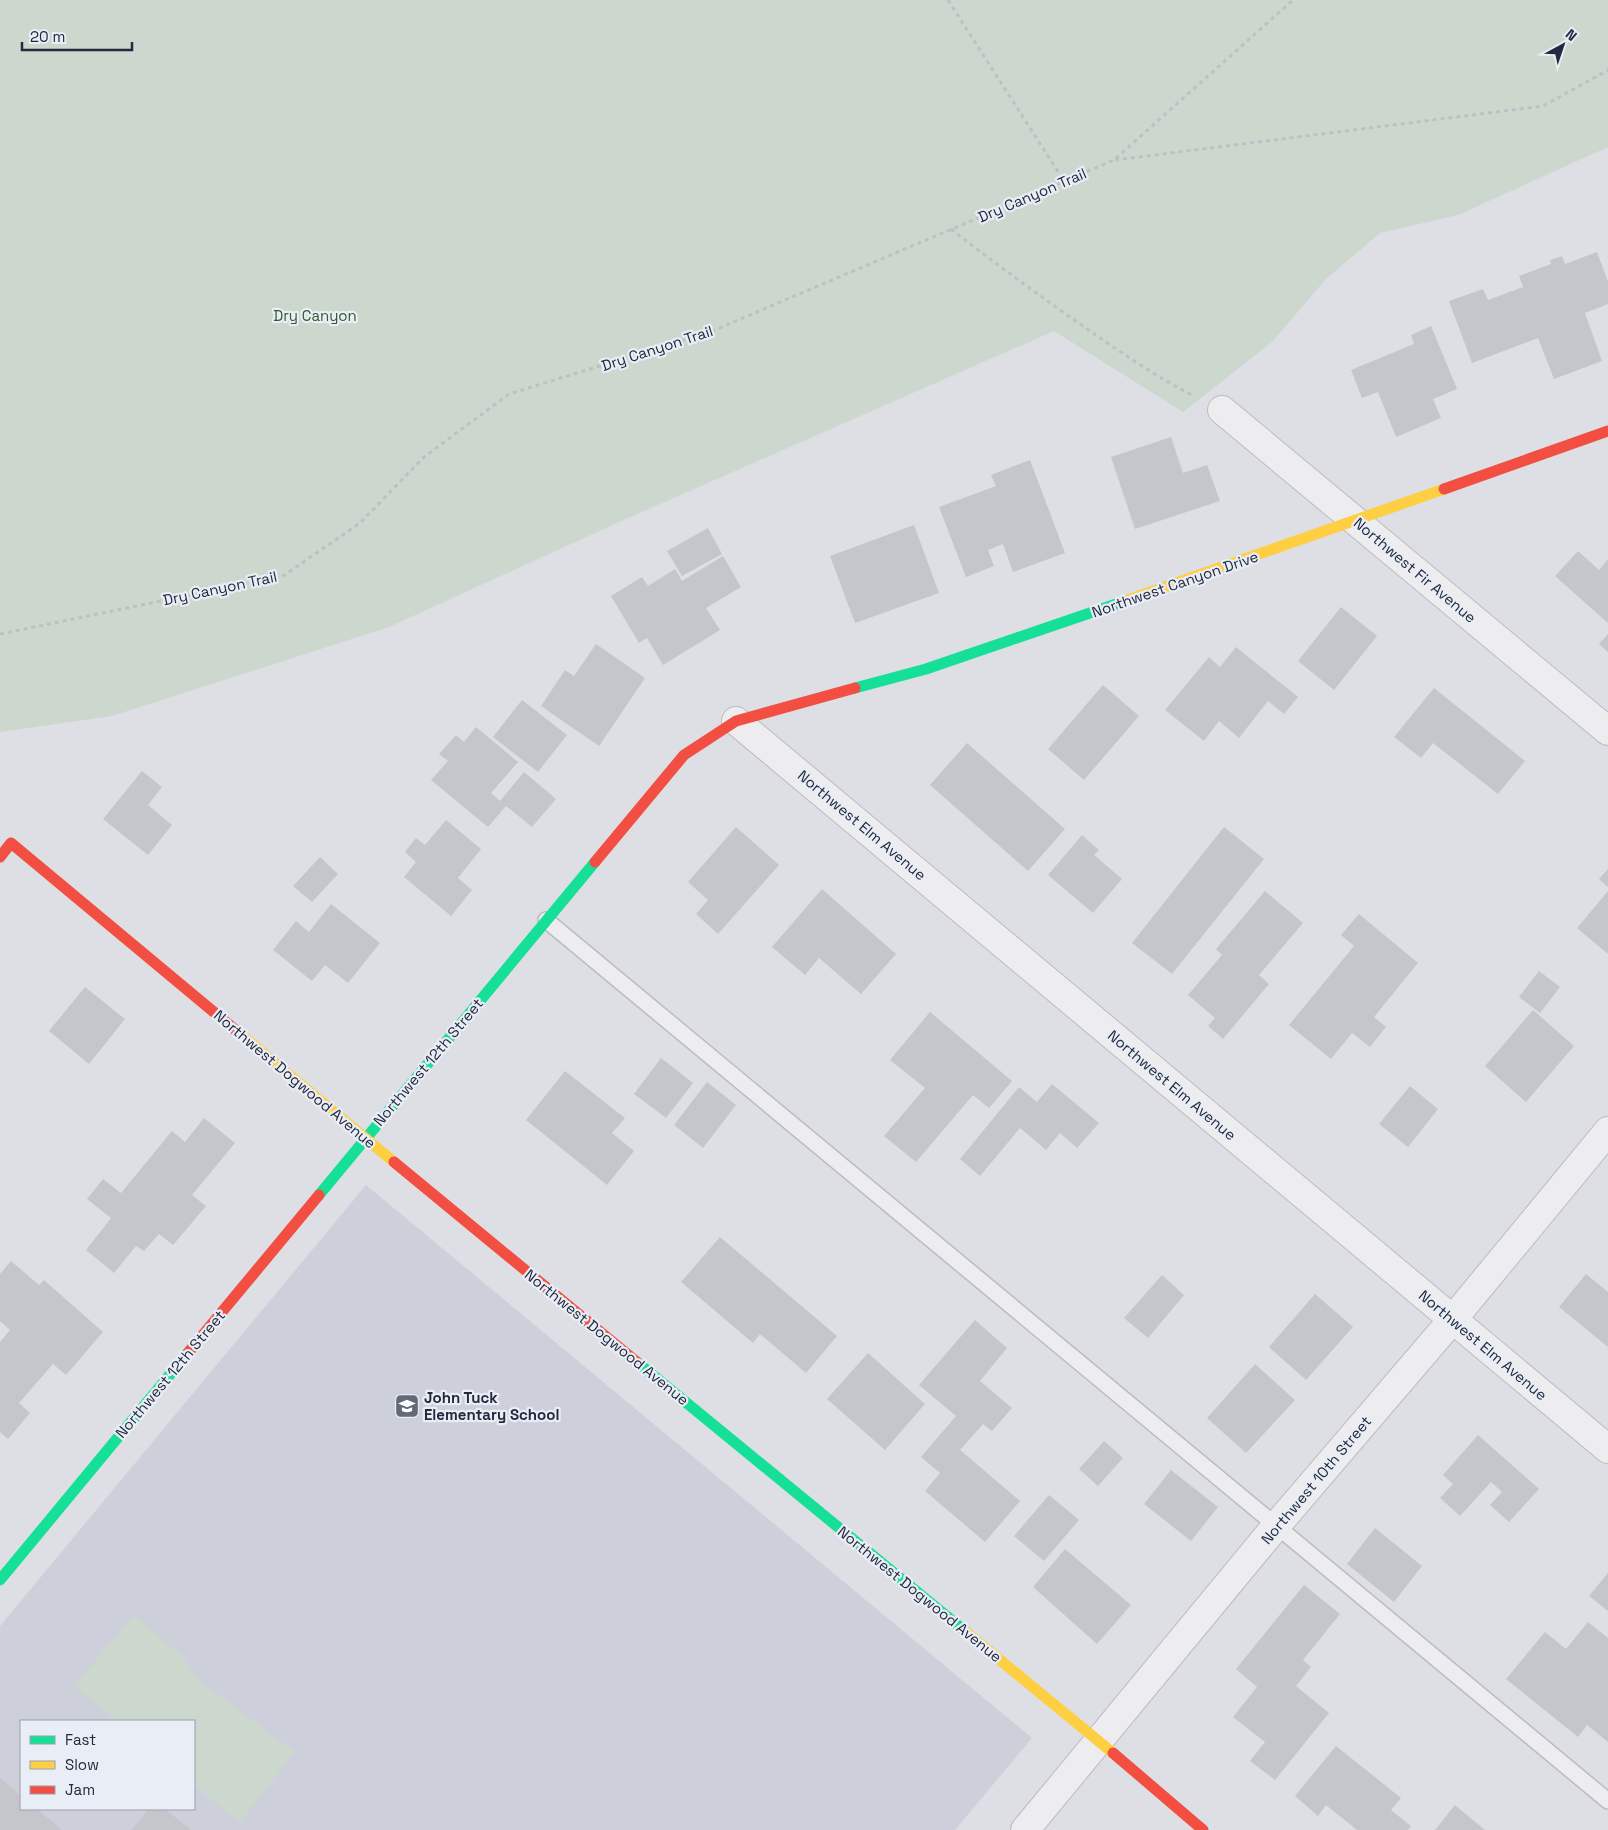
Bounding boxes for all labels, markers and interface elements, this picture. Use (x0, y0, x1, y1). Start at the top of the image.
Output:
scale bar (22, 20, 132, 52)
north arrow (1538, 20, 1588, 70)
text: N (1562, 25, 1581, 45)
text: 20 m (30, 27, 65, 46)
street label: Dry Canyon Trail (975, 164, 1089, 226)
park label: Dry Canyon (273, 306, 357, 325)
street label: Dry Canyon Trail (599, 321, 715, 375)
street label: Northwest Fir Avenue (1350, 513, 1480, 627)
street label: Northwest Canyon Drive (1089, 547, 1261, 621)
street label: Dry Canyon Trail (161, 567, 279, 609)
street label: Northwest Elm Avenue (794, 766, 930, 884)
street label: Northwest 12th Street (369, 994, 487, 1130)
street label: Northwest Dogwood Avenue (210, 1006, 380, 1152)
street label: Northwest Elm Avenue (1104, 1026, 1240, 1144)
street label: Northwest Dogwood Avenue (521, 1265, 693, 1409)
street label: Northwest Elm Avenue (1415, 1286, 1551, 1404)
street label: Northwest 12th Street (111, 1306, 229, 1442)
place label: John Tuck Elementary School (424, 1388, 559, 1424)
school or university icon: John Tuck Elementary School (394, 1393, 420, 1419)
street label: Northwest 10th Street (1257, 1412, 1375, 1548)
street label: Northwest Dogwood Avenue (834, 1522, 1006, 1666)
legend (20, 1720, 195, 1810)
text: Fast (65, 1730, 96, 1749)
text: Slow (65, 1755, 99, 1774)
text: Jam (65, 1780, 95, 1799)

